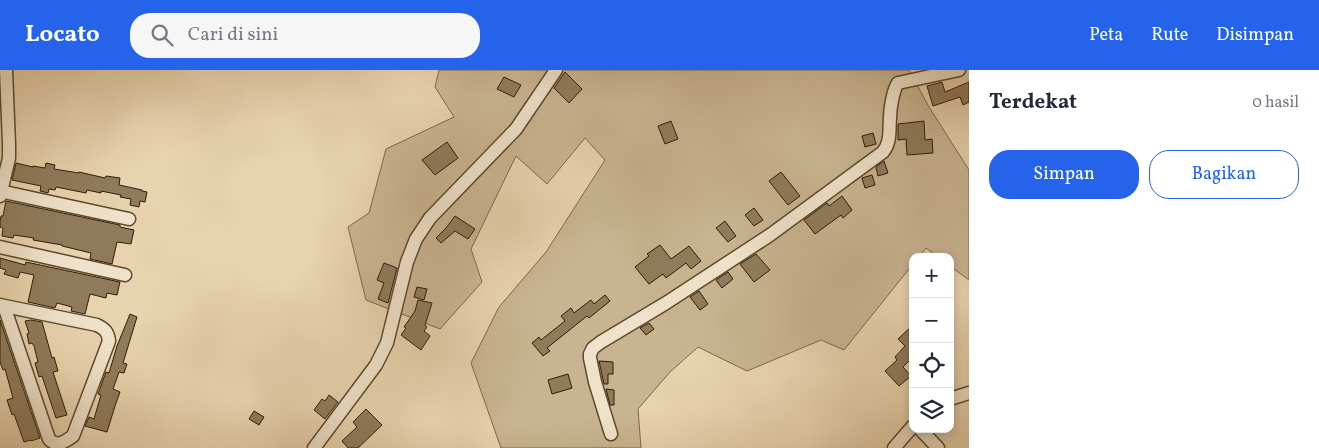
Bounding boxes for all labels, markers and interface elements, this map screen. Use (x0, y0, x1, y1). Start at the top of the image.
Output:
search box (130, 13, 480, 58)
text: Locato (25, 18, 100, 52)
icon: search (148, 21, 176, 49)
text: Cari di sini (188, 22, 278, 48)
text: Peta (1089, 23, 1123, 48)
text: Rute (1151, 23, 1188, 48)
text: Disimpan (1216, 23, 1294, 48)
text: Terdekat (989, 88, 1077, 117)
text: 0 hasil (1252, 92, 1299, 114)
button: Simpan (989, 150, 1139, 199)
button: Bagikan (1149, 150, 1299, 199)
map controls (909, 253, 954, 433)
button: + (909, 253, 954, 298)
button: − (909, 298, 954, 343)
button: locate (909, 343, 954, 388)
button: layers (909, 388, 954, 433)

